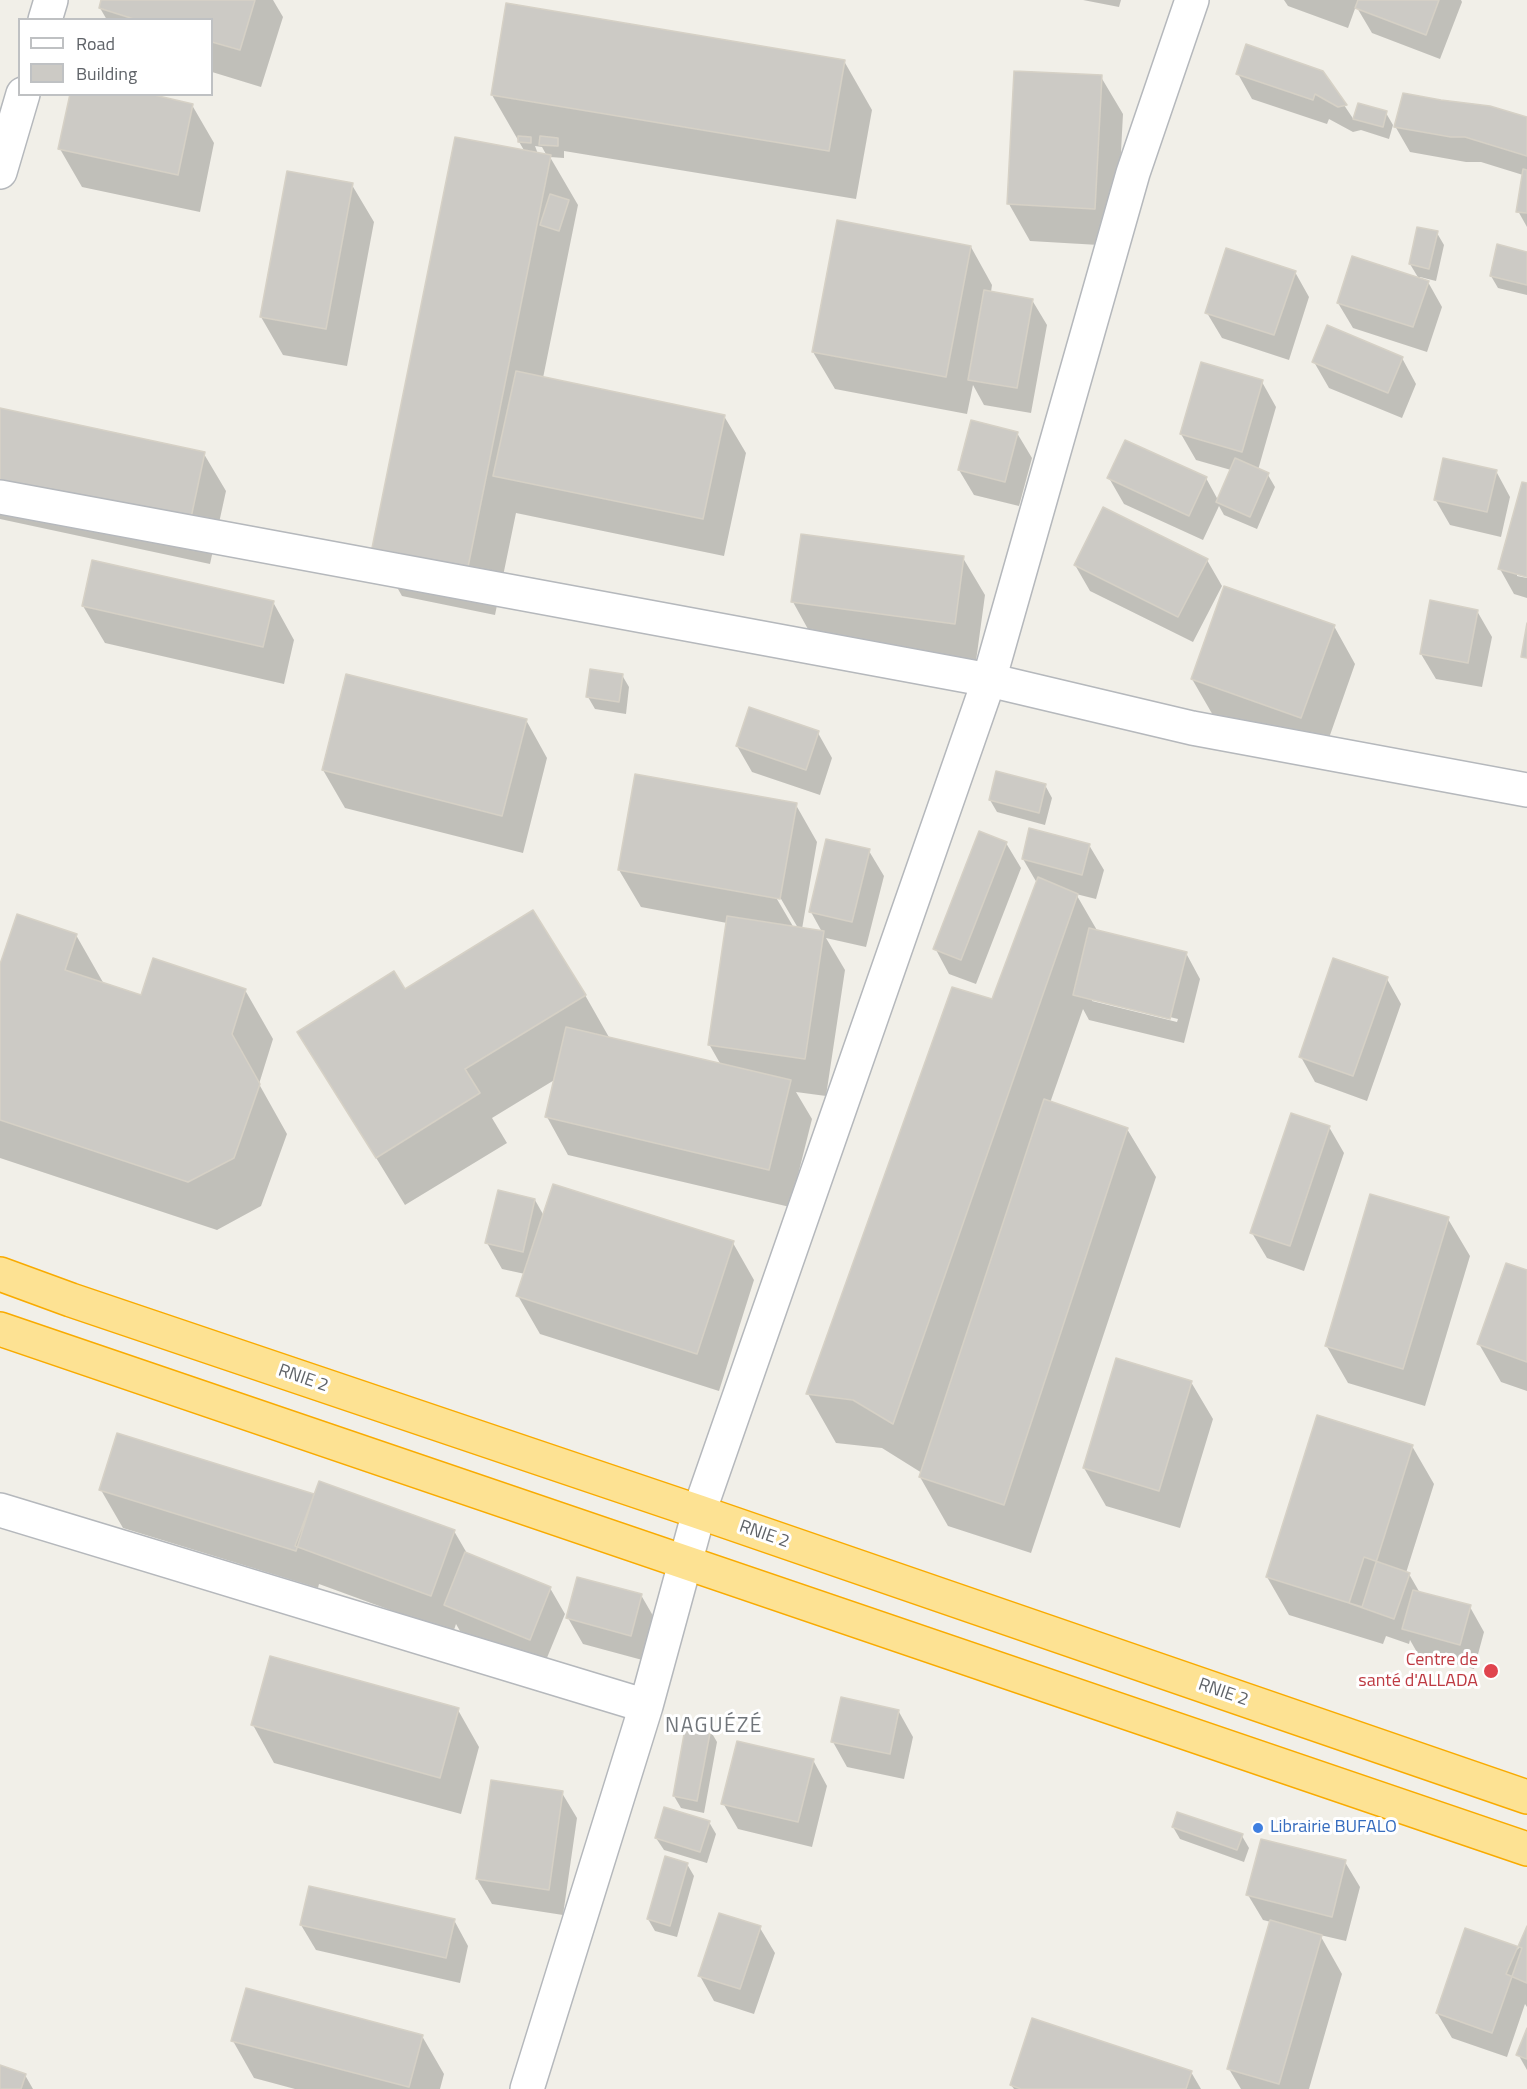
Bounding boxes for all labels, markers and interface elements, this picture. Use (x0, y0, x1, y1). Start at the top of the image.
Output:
legend (18, 18, 213, 96)
text: Road (76, 30, 115, 57)
text: Building (76, 60, 137, 87)
street label: RNIE 2 (275, 1360, 331, 1398)
street label: RNIE 2 (736, 1516, 792, 1554)
place label: Centre de santé d'ALLADA (1358, 1650, 1478, 1692)
marker: Centre de santé d'ALLADA (1482, 1662, 1500, 1680)
street label: RNIE 2 (1195, 1674, 1251, 1712)
district label: NAGUÉZÉ (665, 1714, 763, 1740)
place label: Librairie BUFALO (1270, 1817, 1397, 1839)
marker: Librairie BUFALO (1251, 1821, 1265, 1835)

